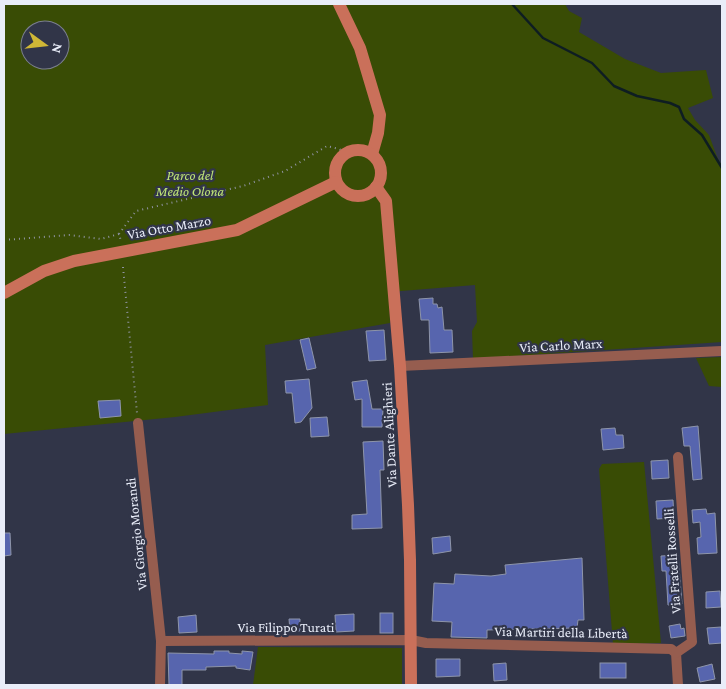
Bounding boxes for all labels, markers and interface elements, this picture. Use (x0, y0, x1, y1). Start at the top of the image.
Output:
north arrow (20, 20, 70, 70)
text: N (48, 42, 67, 55)
park label: Parco del Medio Olona (155, 167, 225, 199)
street label: Via Otto Marzo (126, 212, 212, 242)
street label: Via Carlo Marx (519, 335, 603, 355)
street label: Via Dante Alighieri (378, 382, 400, 488)
street label: Via Giorgio Morandi (122, 477, 150, 591)
street label: Via Fratelli Rosselli (660, 507, 684, 614)
street label: Via Filippo Turati (237, 619, 335, 635)
street label: Via Martiri della Libertà (494, 623, 628, 641)

